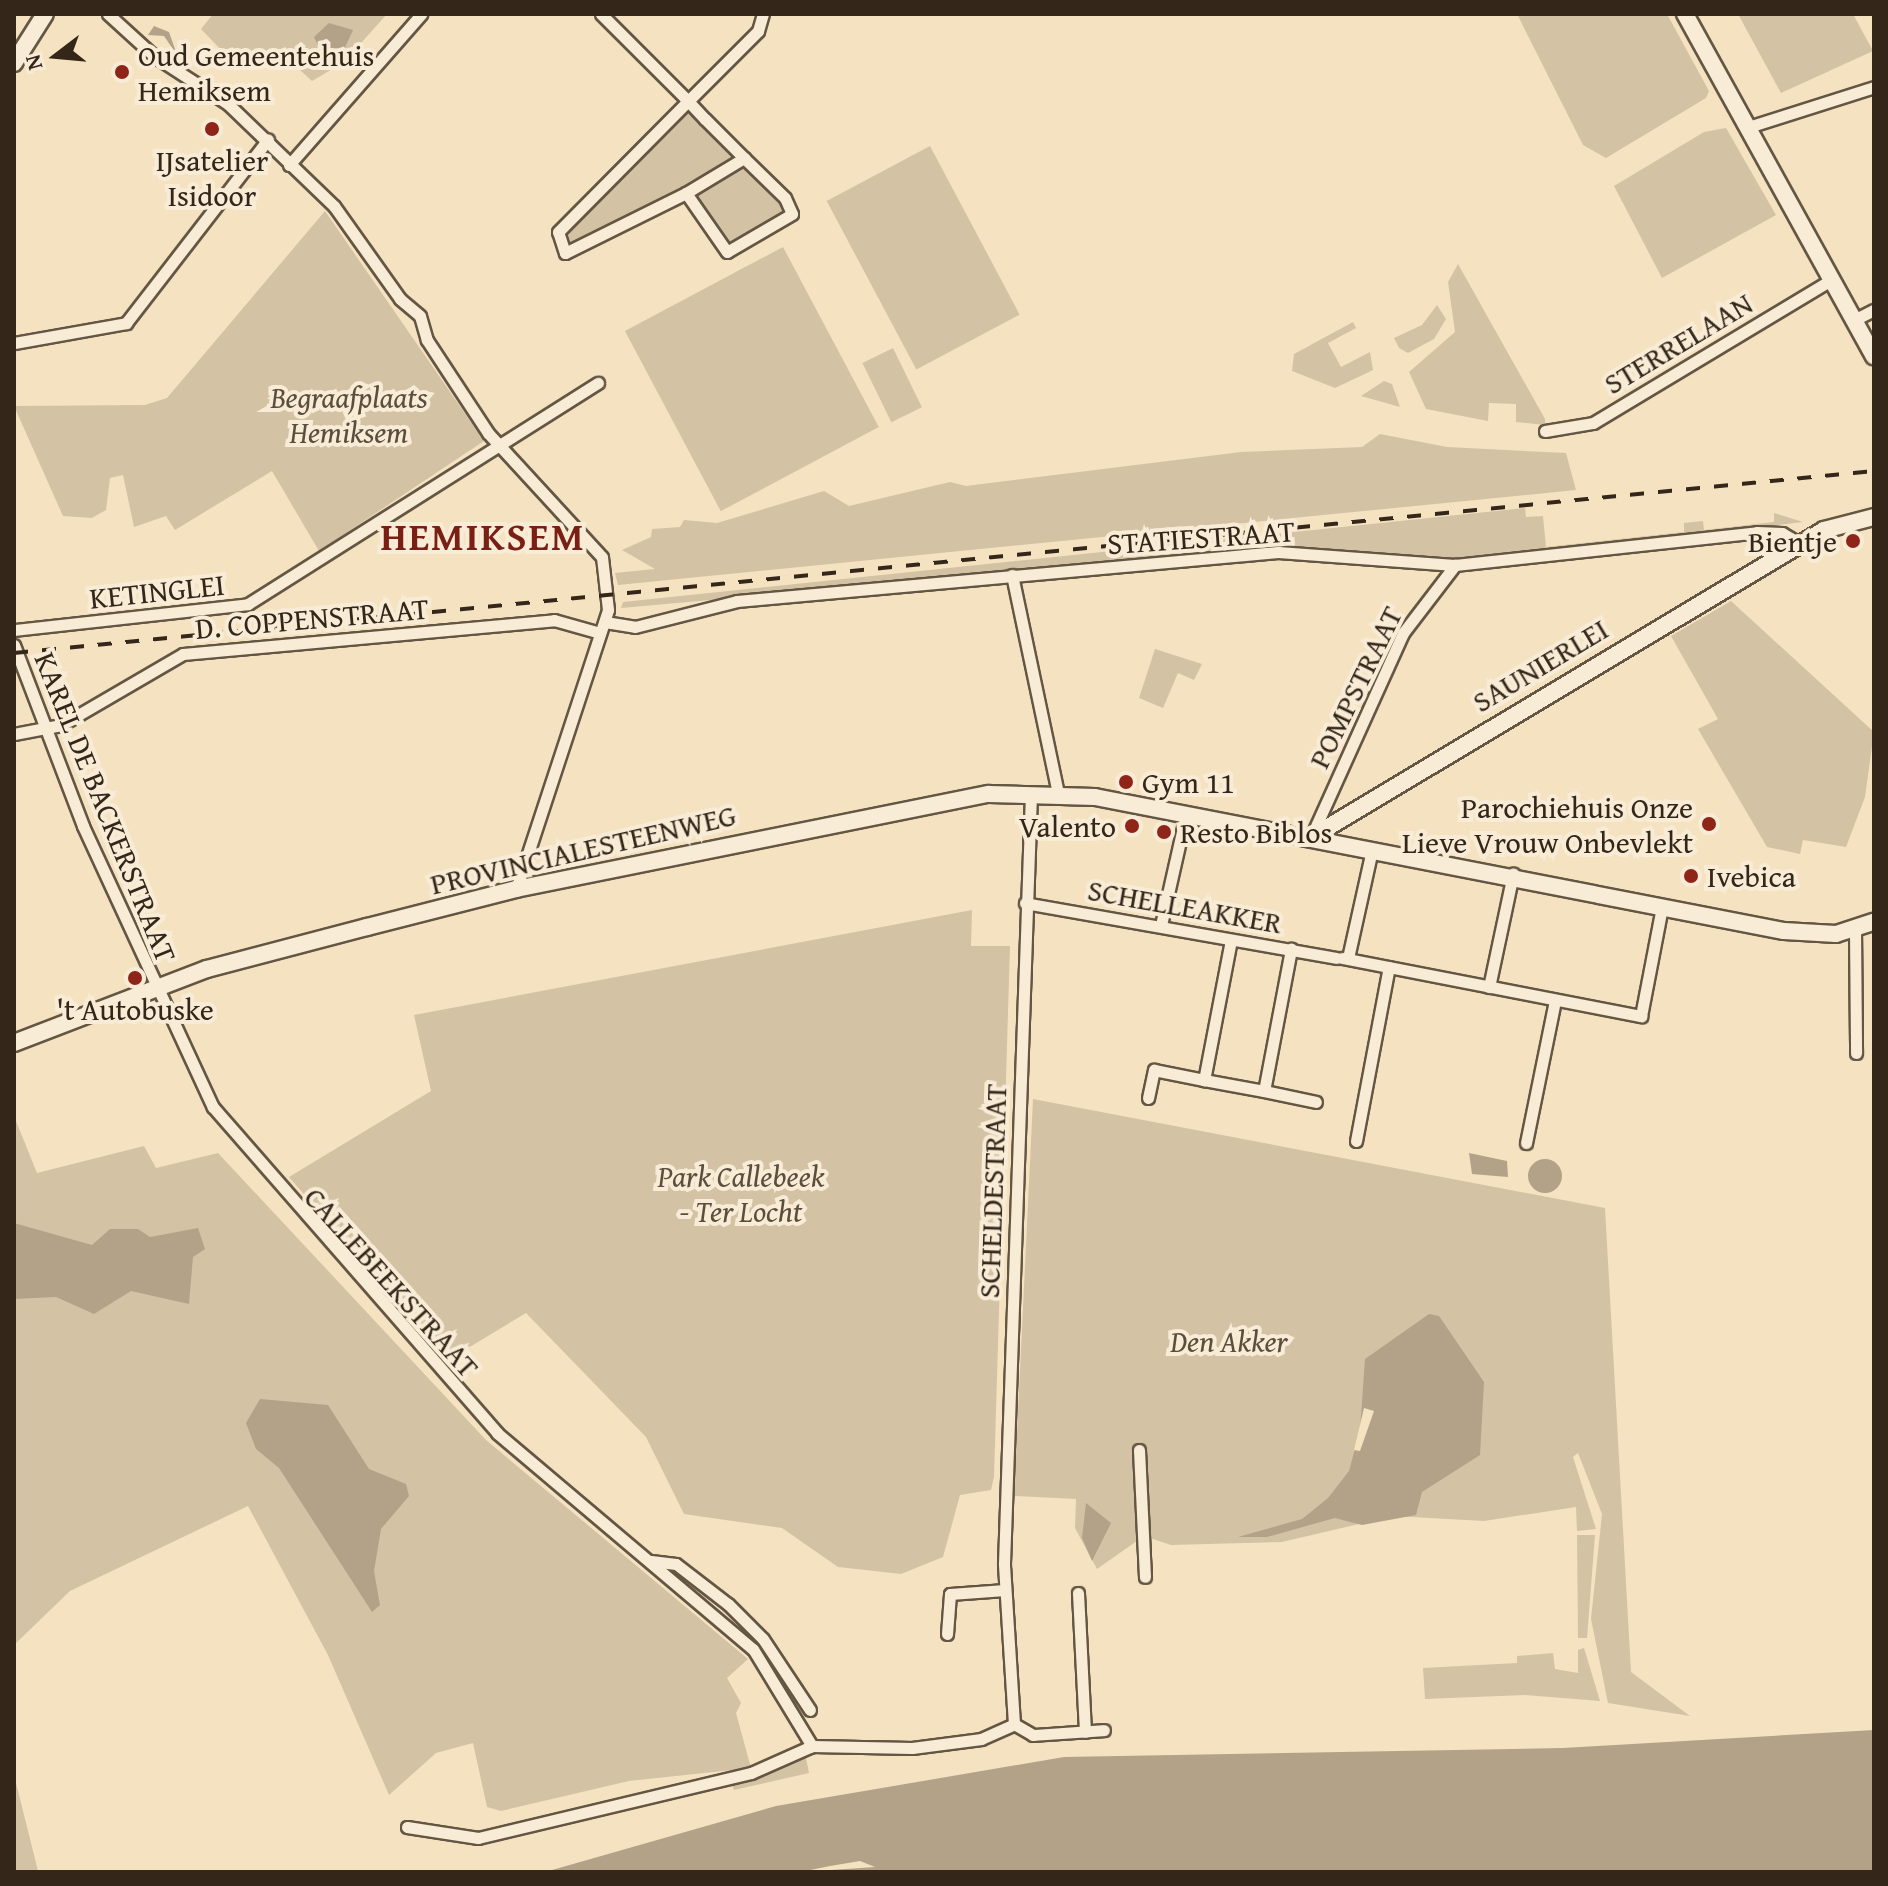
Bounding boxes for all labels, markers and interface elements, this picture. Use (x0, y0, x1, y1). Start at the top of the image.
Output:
north arrow (16, 16, 96, 96)
place label: Oud Gemeentehuis Hemiksem (138, 37, 374, 108)
text: N (16, 51, 50, 74)
marker: Oud Gemeentehuis Hemiksem (113, 63, 131, 81)
marker: IJsatelier Isidoor (203, 120, 221, 138)
place label: IJsatelier Isidoor (156, 142, 268, 212)
street label: STERRELAAN (1597, 285, 1759, 401)
park label: Begraafplaats Hemiksem (270, 379, 428, 450)
street label: STATIESTRAAT (1106, 512, 1296, 562)
district label: HEMIKSEM (380, 514, 586, 560)
place label: Bientje (1748, 523, 1837, 559)
marker: Bientje (1844, 532, 1862, 550)
street label: KETINGLEI (88, 566, 226, 616)
street label: D. COPPENSTRAAT (194, 590, 430, 646)
street label: POMPSTRAAT (1300, 600, 1410, 774)
street label: SAUNIERLEI (1466, 610, 1614, 720)
street label: KAREL DE BACKERSTRAAT (27, 647, 185, 967)
place label: Gym 11 (1142, 764, 1235, 800)
marker: Gym 11 (1117, 773, 1135, 791)
place label: Parochiehuis Onze Lieve Vrouw Onbevlekt (1402, 789, 1693, 860)
street label: PROVINCIALESTEENWEG (427, 796, 739, 902)
place label: Valento (1019, 808, 1116, 844)
place label: Resto Biblos (1180, 814, 1332, 850)
marker: Parochiehuis Onze Lieve Vrouw Onbevlekt (1700, 815, 1718, 833)
marker: Valento (1123, 817, 1141, 835)
marker: Resto Biblos (1155, 823, 1173, 841)
place label: Ivebica (1707, 858, 1796, 894)
marker: Ivebica (1682, 867, 1700, 885)
street label: SCHELLEAKKER (1085, 871, 1285, 941)
marker: 't Autobuske (126, 969, 144, 987)
place label: 't Autobuske (56, 991, 214, 1027)
street label: SCHELDESTRAAT (970, 1083, 1014, 1299)
park label: Park Callebeek - Ter Locht (658, 1158, 824, 1228)
street label: CALLEBEEKSTRAAT (297, 1179, 487, 1385)
park label: Den Akker (1170, 1323, 1288, 1359)

